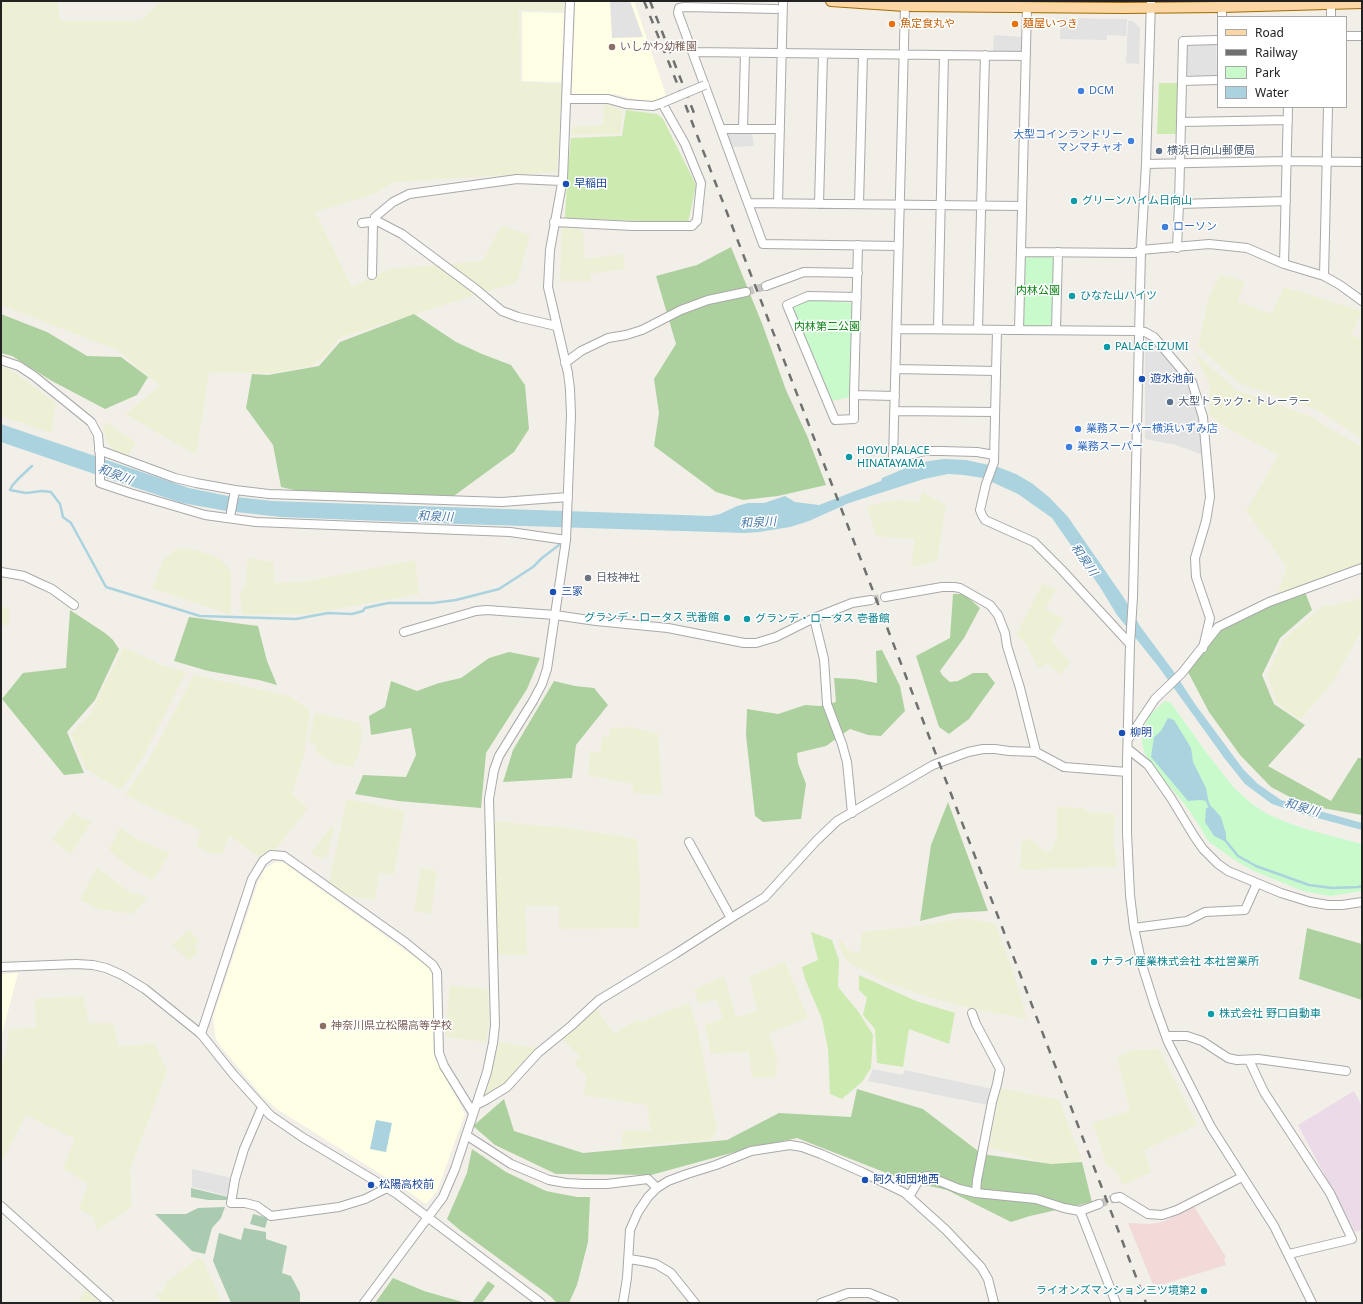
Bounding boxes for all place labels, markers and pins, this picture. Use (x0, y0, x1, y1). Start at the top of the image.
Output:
place label: 魚定食丸や (900, 17, 955, 31)
place label: 麺屋いつき (1023, 17, 1078, 31)
marker: 魚定食丸や (887, 19, 897, 29)
marker: 麺屋いつき (1010, 19, 1020, 29)
place label: いしかわ幼稚園 (620, 40, 697, 54)
marker: いしかわ幼稚園 (607, 42, 617, 52)
place label: DCM (1089, 84, 1114, 98)
marker: DCM (1076, 86, 1086, 96)
place label: 大型コインランドリー マンマチャオ (1013, 128, 1123, 154)
marker: 大型コインランドリー マンマチャオ (1126, 136, 1136, 146)
place label: 横浜日向山郵便局 (1167, 144, 1255, 158)
marker: 横浜日向山郵便局 (1154, 146, 1164, 156)
place label: 早稲田 (574, 177, 607, 191)
marker: 早稲田 (561, 179, 571, 189)
place label: グリーンハイム日向山 (1082, 194, 1192, 208)
marker: グリーンハイム日向山 (1069, 196, 1079, 206)
place label: ローソン (1173, 220, 1217, 234)
marker: ローソン (1160, 222, 1170, 232)
place label: ひなた山ハイツ (1080, 289, 1157, 303)
marker: ひなた山ハイツ (1067, 291, 1077, 301)
place label: PALACE IZUMI (1115, 340, 1188, 354)
marker: PALACE IZUMI (1102, 342, 1112, 352)
place label: 遊水池前 (1150, 372, 1194, 386)
marker: 遊水池前 (1137, 374, 1147, 384)
place label: 大型トラック・トレーラー (1178, 395, 1310, 409)
marker: 大型トラック・トレーラー (1165, 397, 1175, 407)
place label: 業務スーパー横浜いずみ店 (1086, 422, 1218, 436)
marker: 業務スーパー横浜いずみ店 (1073, 424, 1083, 434)
place label: 業務スーパー (1077, 440, 1143, 454)
marker: 業務スーパー (1064, 442, 1074, 452)
place label: HOYU PALACE HINATAYAMA (857, 444, 930, 470)
marker: HOYU PALACE HINATAYAMA (844, 452, 854, 462)
place label: 日枝神社 (596, 571, 640, 585)
marker: 日枝神社 (583, 573, 593, 583)
place label: 三家 (561, 585, 583, 599)
marker: 三家 (548, 587, 558, 597)
place label: グランデ・ロータス 弐番館 (584, 611, 719, 625)
place label: グランデ・ロータス 壱番館 (755, 612, 890, 626)
marker: グランデ・ロータス 弐番館 (722, 613, 732, 623)
marker: グランデ・ロータス 壱番館 (742, 614, 752, 624)
place label: 柳明 (1130, 726, 1152, 740)
marker: 柳明 (1117, 728, 1127, 738)
place label: ナライ産業株式会社 本社営業所 (1102, 955, 1259, 969)
marker: ナライ産業株式会社 本社営業所 (1089, 957, 1099, 967)
place label: 株式会社 野口自動車 (1219, 1007, 1321, 1021)
marker: 株式会社 野口自動車 (1206, 1009, 1216, 1019)
place label: 神奈川県立松陽高等学校 (331, 1019, 452, 1033)
marker: 神奈川県立松陽高等学校 (318, 1021, 328, 1031)
place label: 阿久和団地西 (873, 1173, 939, 1187)
marker: 阿久和団地西 (860, 1175, 870, 1185)
place label: 松陽高校前 (379, 1178, 434, 1192)
marker: 松陽高校前 (366, 1180, 376, 1190)
place label: ライオンズマンション三ツ境第2 (1036, 1284, 1196, 1298)
marker: ライオンズマンション三ツ境第2 (1199, 1286, 1209, 1296)

